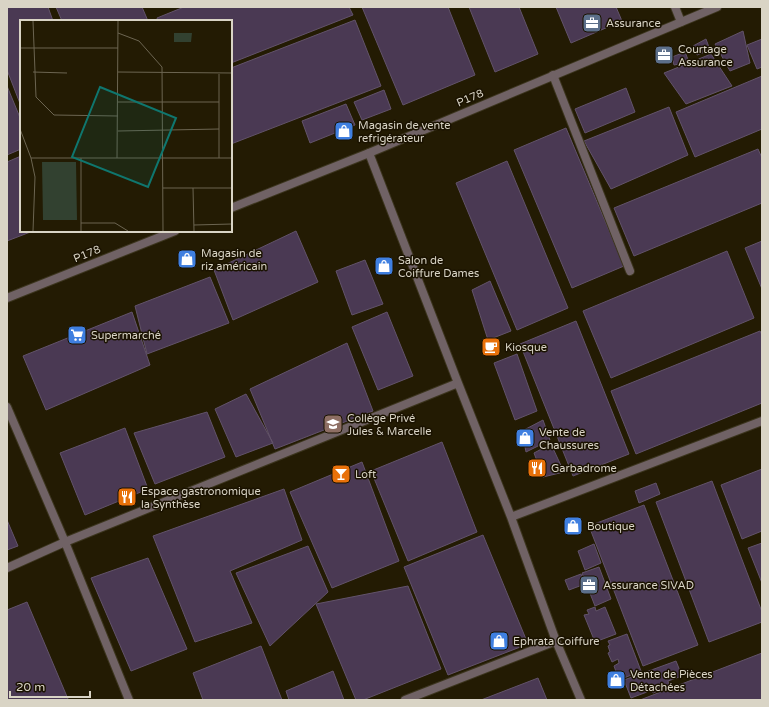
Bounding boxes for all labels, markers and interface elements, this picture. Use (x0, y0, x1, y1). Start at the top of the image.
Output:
office icon: Assurance (581, 12, 603, 34)
place label: Assurance (606, 17, 661, 30)
inset map (20, 20, 232, 232)
place label: Courtage Assurance (678, 43, 733, 69)
office icon: Courtage Assurance (653, 44, 675, 66)
street label: P178 (455, 86, 486, 109)
place label: Magasin de vente refrigérateur (358, 119, 450, 145)
shop icon: Magasin de vente refrigérateur (333, 120, 355, 142)
street label: P178 (72, 243, 103, 265)
place label: Magasin de riz américain (201, 247, 267, 273)
shop icon: Magasin de riz américain (176, 248, 198, 270)
place label: Salon de Coiffure Dames (398, 254, 479, 280)
shop icon: Salon de Coiffure Dames (373, 255, 395, 277)
supermarket icon: Supermarché (66, 324, 88, 346)
place label: Supermarché (91, 329, 161, 342)
cafe icon: Kiosque (480, 336, 502, 358)
place label: Kiosque (505, 341, 547, 354)
place label: Collège Privé Jules & Marcelle (347, 412, 431, 438)
school or university icon: Collège Privé Jules & Marcelle (322, 413, 344, 435)
place label: Vente de Chaussures (539, 426, 599, 452)
shop icon: Vente de Chaussures (514, 427, 536, 449)
restaurant icon: Garbadrome (526, 457, 548, 479)
place label: Garbadrome (551, 462, 617, 475)
bar icon: Loft (330, 463, 352, 485)
place label: Loft (355, 468, 376, 481)
place label: Espace gastronomique la Synthèse (141, 485, 261, 511)
restaurant icon: Espace gastronomique la Synthèse (116, 486, 138, 508)
shop icon: Boutique (562, 515, 584, 537)
place label: Boutique (587, 520, 635, 533)
office icon: Assurance SIVAD (578, 574, 600, 596)
place label: Assurance SIVAD (603, 579, 694, 592)
shop icon: Ephrata Coiffure (488, 630, 510, 652)
place label: Ephrata Coiffure (513, 635, 599, 648)
place label: Vente de Pièces Détachées (630, 668, 713, 694)
shop icon: Vente de Pièces Détachées (605, 669, 627, 691)
scale bar (10, 673, 90, 699)
text: 20 m (16, 680, 45, 694)

